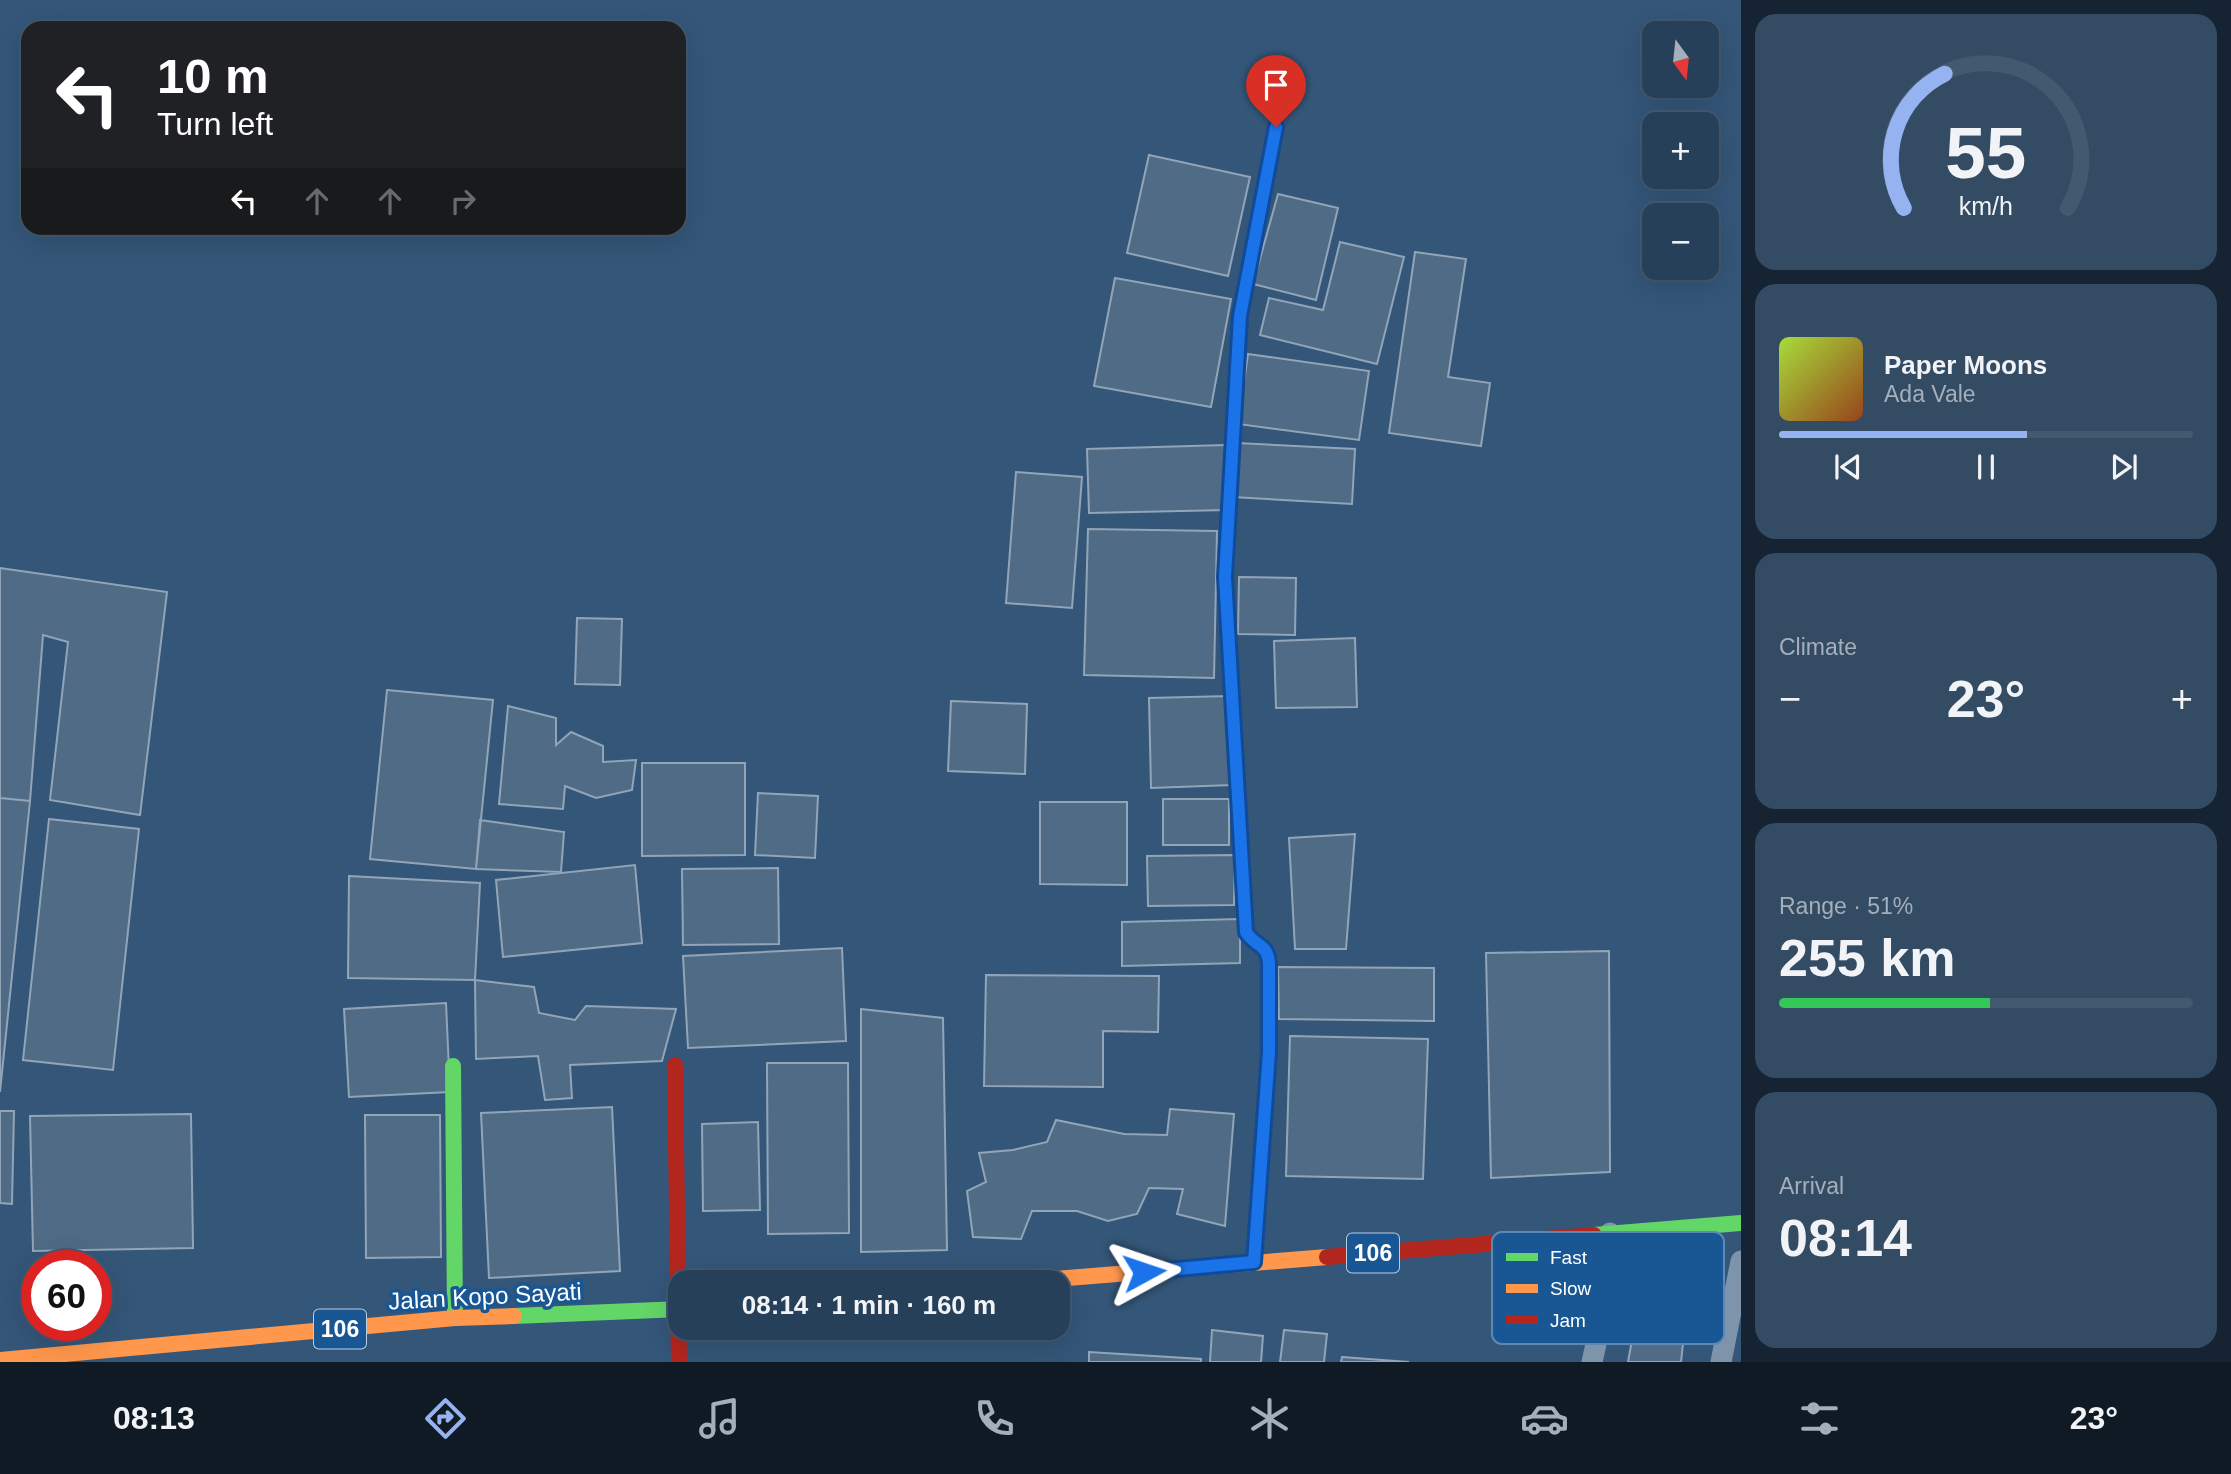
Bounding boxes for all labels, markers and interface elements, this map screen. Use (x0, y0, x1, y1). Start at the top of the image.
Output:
north arrow (1642, 21, 1718, 98)
map controls (1642, 21, 1719, 280)
icon: left (42, 49, 133, 140)
text: 10 m (157, 49, 269, 103)
pin (1246, 55, 1306, 127)
icon: arrive (1257, 66, 1295, 104)
text: Turn left (157, 106, 273, 142)
button: + (1642, 112, 1719, 189)
text: 55 (1946, 112, 2026, 193)
icon: left (225, 182, 263, 220)
icon: ahead (298, 182, 336, 220)
icon: ahead (371, 182, 409, 220)
icon: right (444, 182, 482, 220)
text: km/h (1959, 192, 2013, 220)
button: − (1642, 203, 1719, 280)
text: Paper Moons (1884, 350, 2047, 380)
text: Ada Vale (1884, 381, 1976, 407)
icon: previous (1829, 448, 1867, 486)
icon: pause (1967, 448, 2005, 486)
icon: next (2105, 448, 2143, 486)
text: Climate (1779, 634, 1857, 660)
text: 23° (1947, 670, 2025, 728)
text: − (1779, 678, 1801, 720)
text: + (2171, 678, 2193, 720)
text: Range · 51% (1779, 893, 1913, 919)
text: 255 km (1779, 929, 1955, 987)
text: Arrival (1779, 1173, 1844, 1199)
text: 08:14 (1779, 1209, 1912, 1267)
legend (1492, 1232, 1724, 1344)
road number: 106 (1347, 1234, 1399, 1272)
position arrow (1107, 1235, 1181, 1309)
text: Fast (1550, 1247, 1588, 1268)
speed limit sign: 60 (21, 1250, 112, 1341)
street label: Jalan Kopo Sayati (388, 1277, 582, 1315)
text: Slow (1550, 1278, 1591, 1299)
text: 08:14 · 1 min · 160 m (742, 1290, 996, 1320)
road number: 106 (314, 1310, 366, 1348)
text: Jam (1550, 1310, 1586, 1331)
icon: directions (421, 1394, 470, 1443)
icon: music (695, 1394, 744, 1443)
icon: phone (970, 1394, 1019, 1443)
icon: climate (1245, 1394, 1294, 1443)
icon: car (1520, 1394, 1569, 1443)
icon: filters (1795, 1394, 1844, 1443)
text: 08:13 (113, 1400, 195, 1436)
text: 23° (2070, 1400, 2118, 1436)

